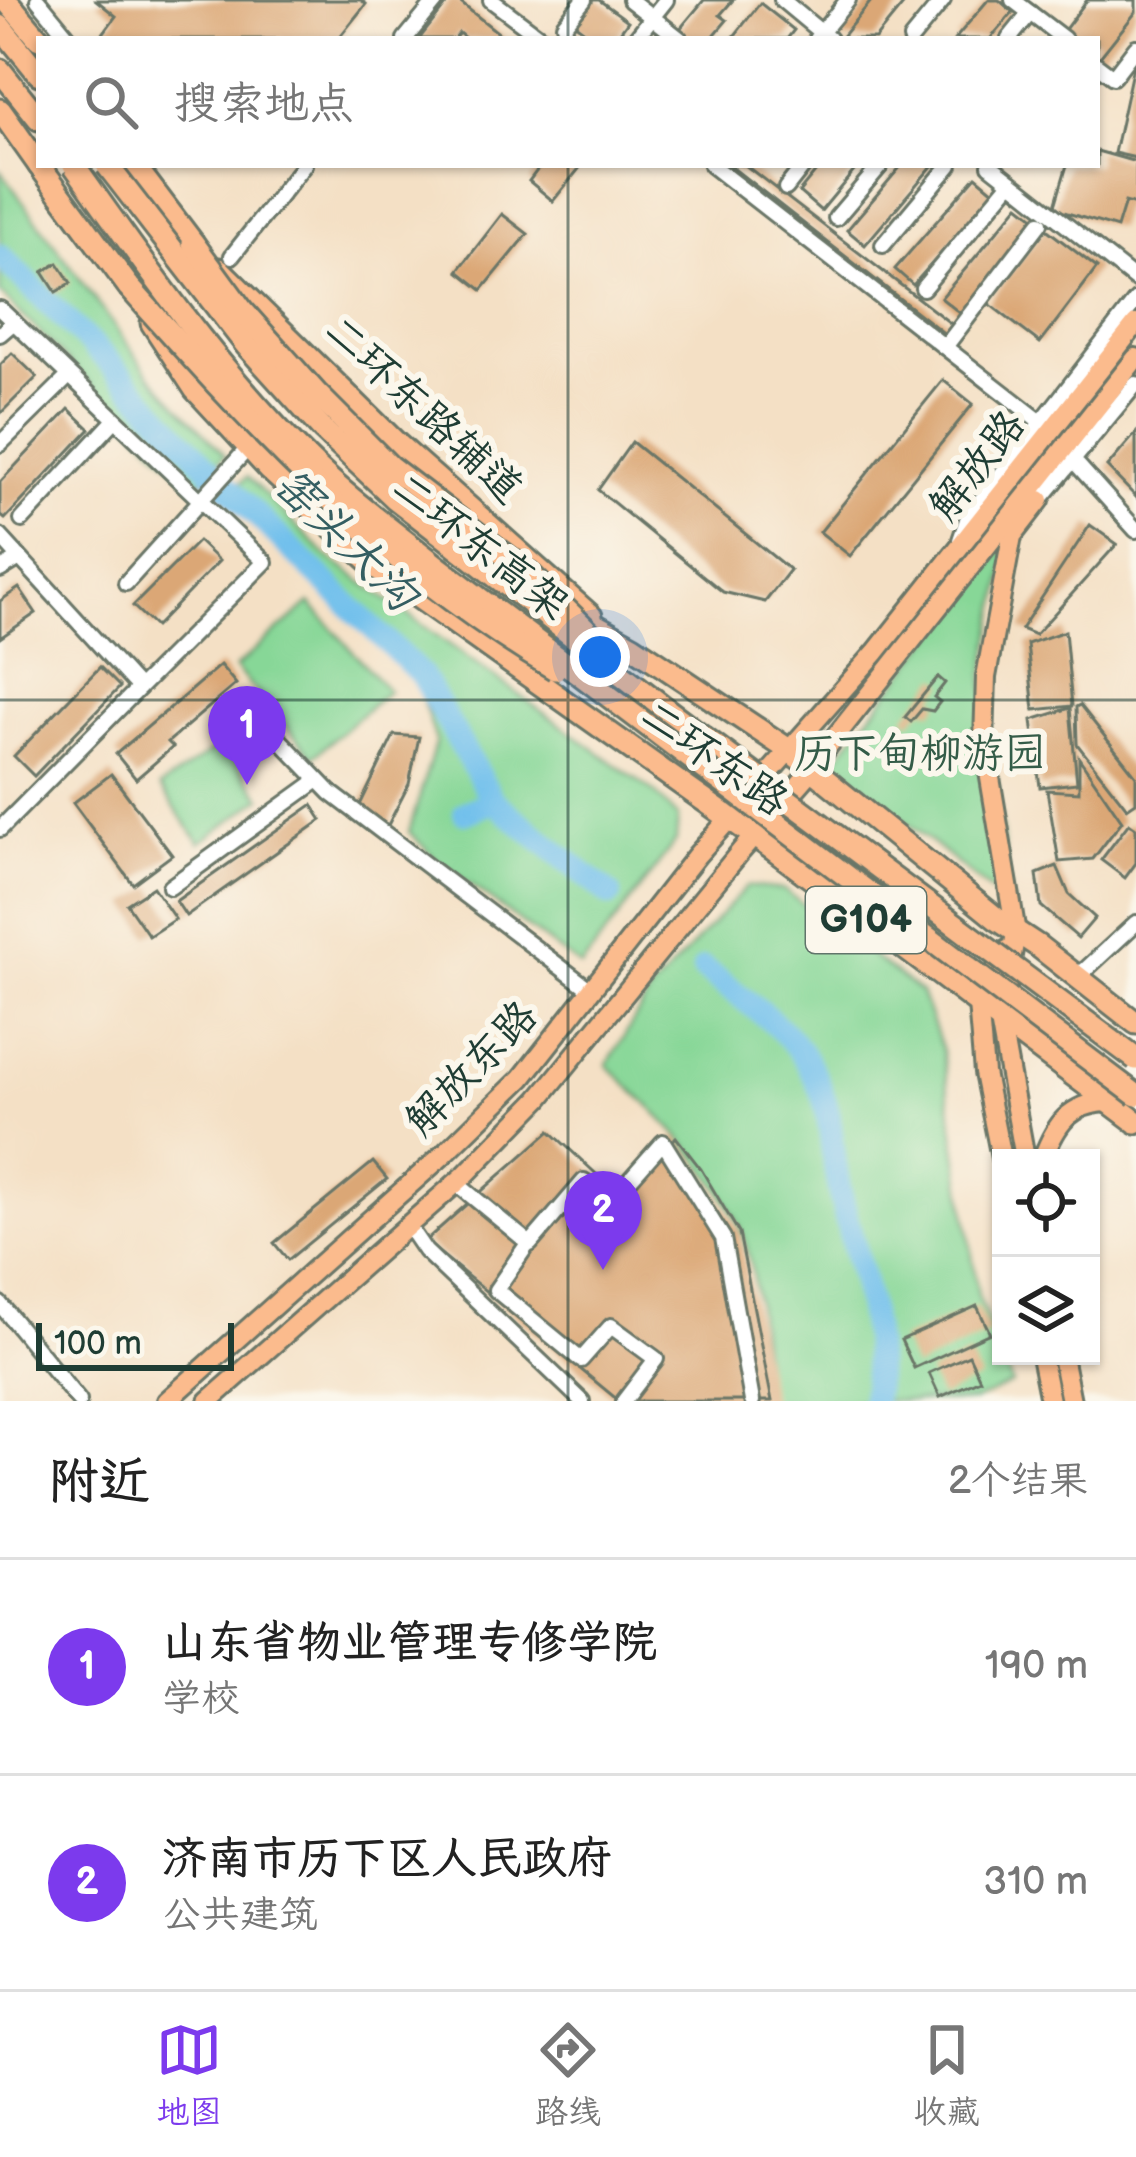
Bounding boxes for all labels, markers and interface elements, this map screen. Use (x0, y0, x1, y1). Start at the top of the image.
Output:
search box (36, 36, 1100, 168)
icon: search (78, 69, 144, 135)
text: 搜索地点 (174, 77, 354, 132)
street label: 二环东路辅道 (313, 305, 533, 515)
street label: 解放路 (919, 401, 1037, 531)
water label: 窑头大沟 (262, 457, 431, 626)
street label: 二环东高架 (382, 462, 578, 632)
your location (570, 627, 630, 687)
pin: 1 (208, 686, 286, 785)
street label: 二环东路 (631, 690, 797, 828)
park label: 历下甸柳游园 (794, 729, 1046, 780)
road number: G104 (806, 887, 926, 953)
street label: 解放东路 (395, 991, 549, 1147)
map controls (992, 1149, 1100, 1365)
button: locate (992, 1149, 1100, 1257)
pin: 2 (564, 1171, 642, 1270)
button: layers (992, 1257, 1100, 1365)
scale bar (36, 1317, 234, 1370)
text: 100 m (54, 1324, 142, 1364)
text: 附近 (48, 1452, 150, 1513)
text: 2个结果 (948, 1458, 1088, 1505)
text: 山东省物业管理专修学院 (162, 1616, 657, 1671)
text: 1 (79, 1643, 95, 1690)
text: 190 m (985, 1643, 1088, 1690)
text: 学校 (162, 1676, 240, 1723)
text: 济南市历下区人民政府 (162, 1832, 612, 1887)
text: 2 (75, 1859, 99, 1906)
text: 310 m (983, 1859, 1088, 1906)
text: 公共建筑 (162, 1892, 318, 1939)
tab: 地图 (156, 2017, 222, 2133)
tab: 路线 (535, 2017, 601, 2133)
tab: 收藏 (914, 2017, 980, 2133)

